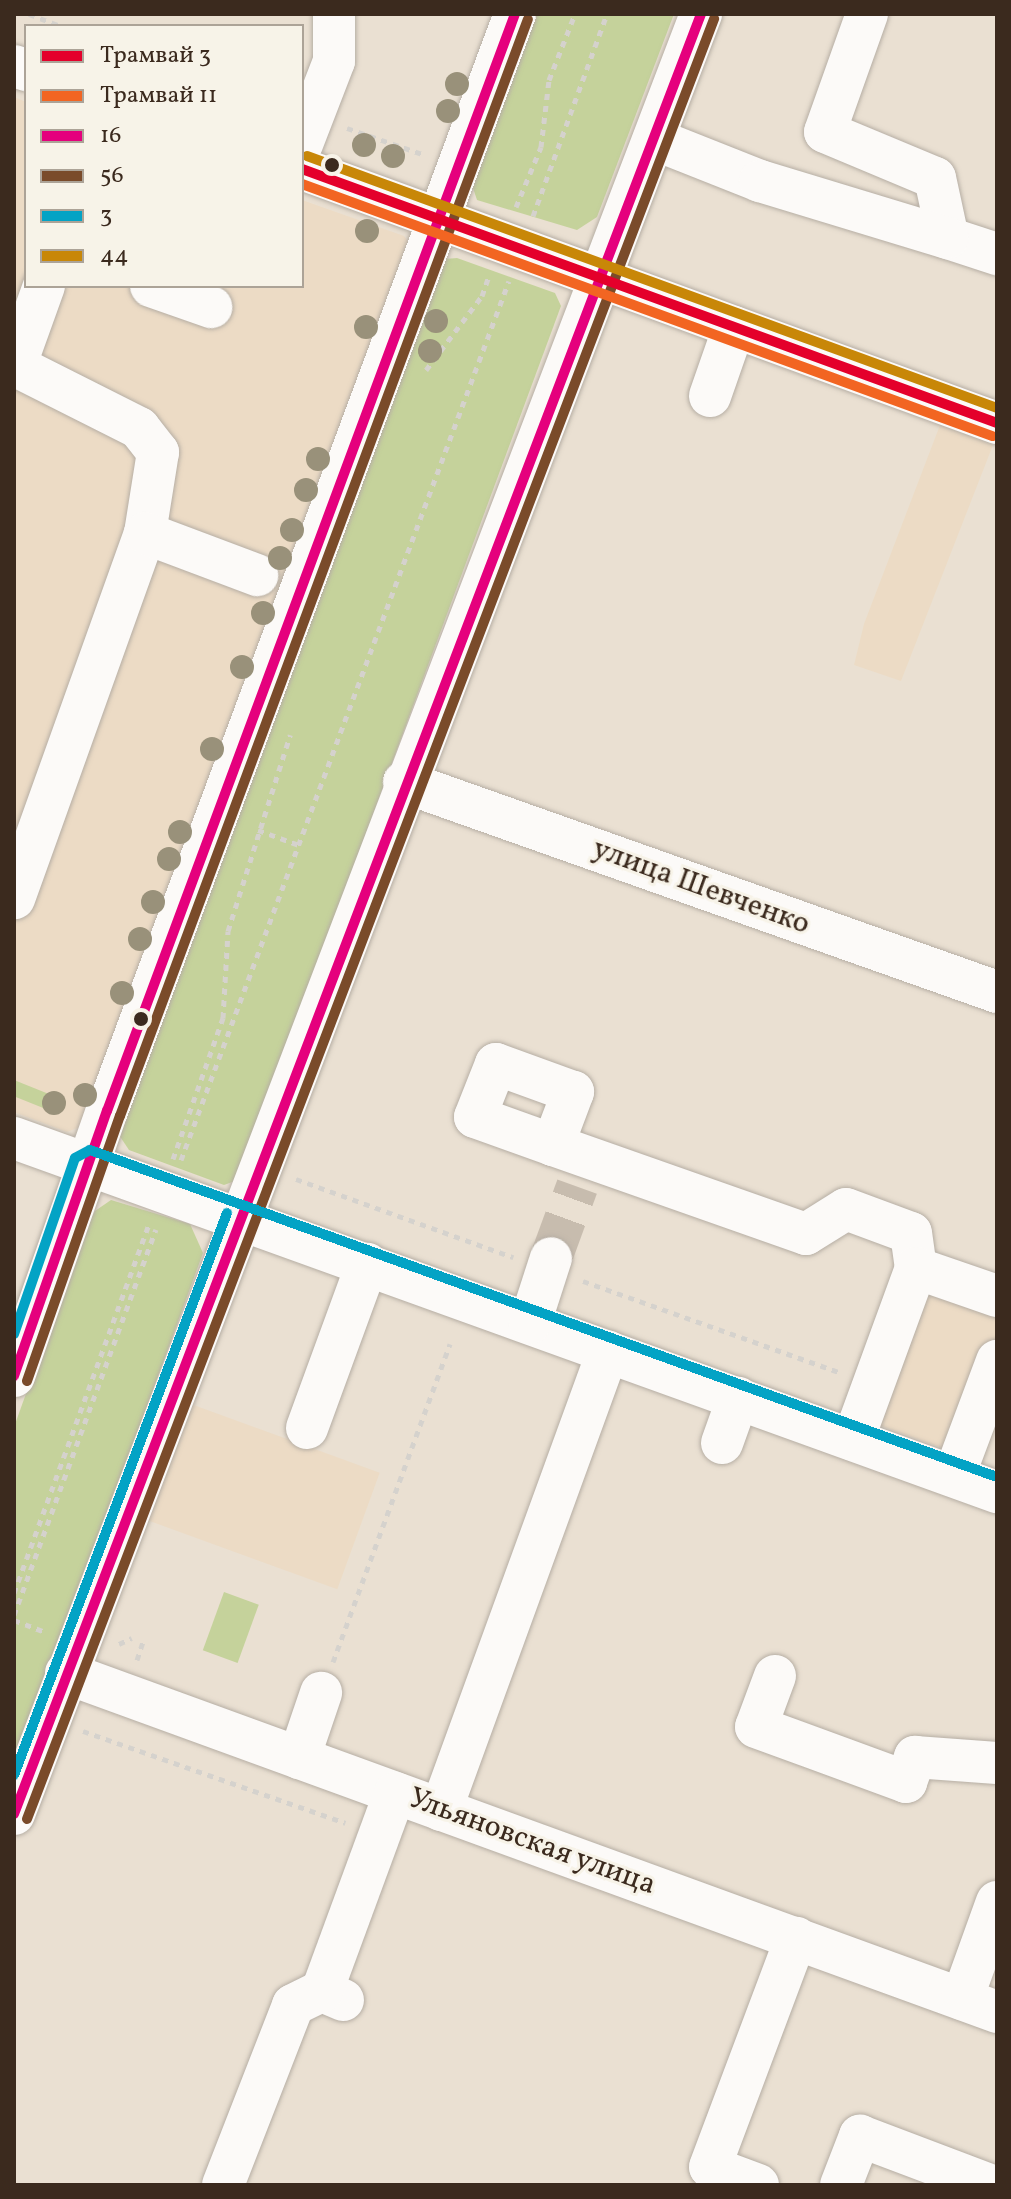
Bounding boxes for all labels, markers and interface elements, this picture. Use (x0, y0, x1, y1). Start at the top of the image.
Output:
legend (24, 24, 304, 288)
text: Трамвай 3 (100, 39, 211, 73)
text: Трамвай 11 (100, 79, 217, 113)
text: 16 (100, 119, 121, 153)
unlabelled marker (324, 157, 340, 173)
text: 56 (100, 159, 124, 193)
text: 3 (100, 199, 112, 233)
text: 44 (100, 239, 129, 273)
street label: улица Шевченко (588, 831, 814, 943)
unlabelled marker (133, 1011, 149, 1027)
street label: Ульяновская улица (403, 1780, 661, 1904)

